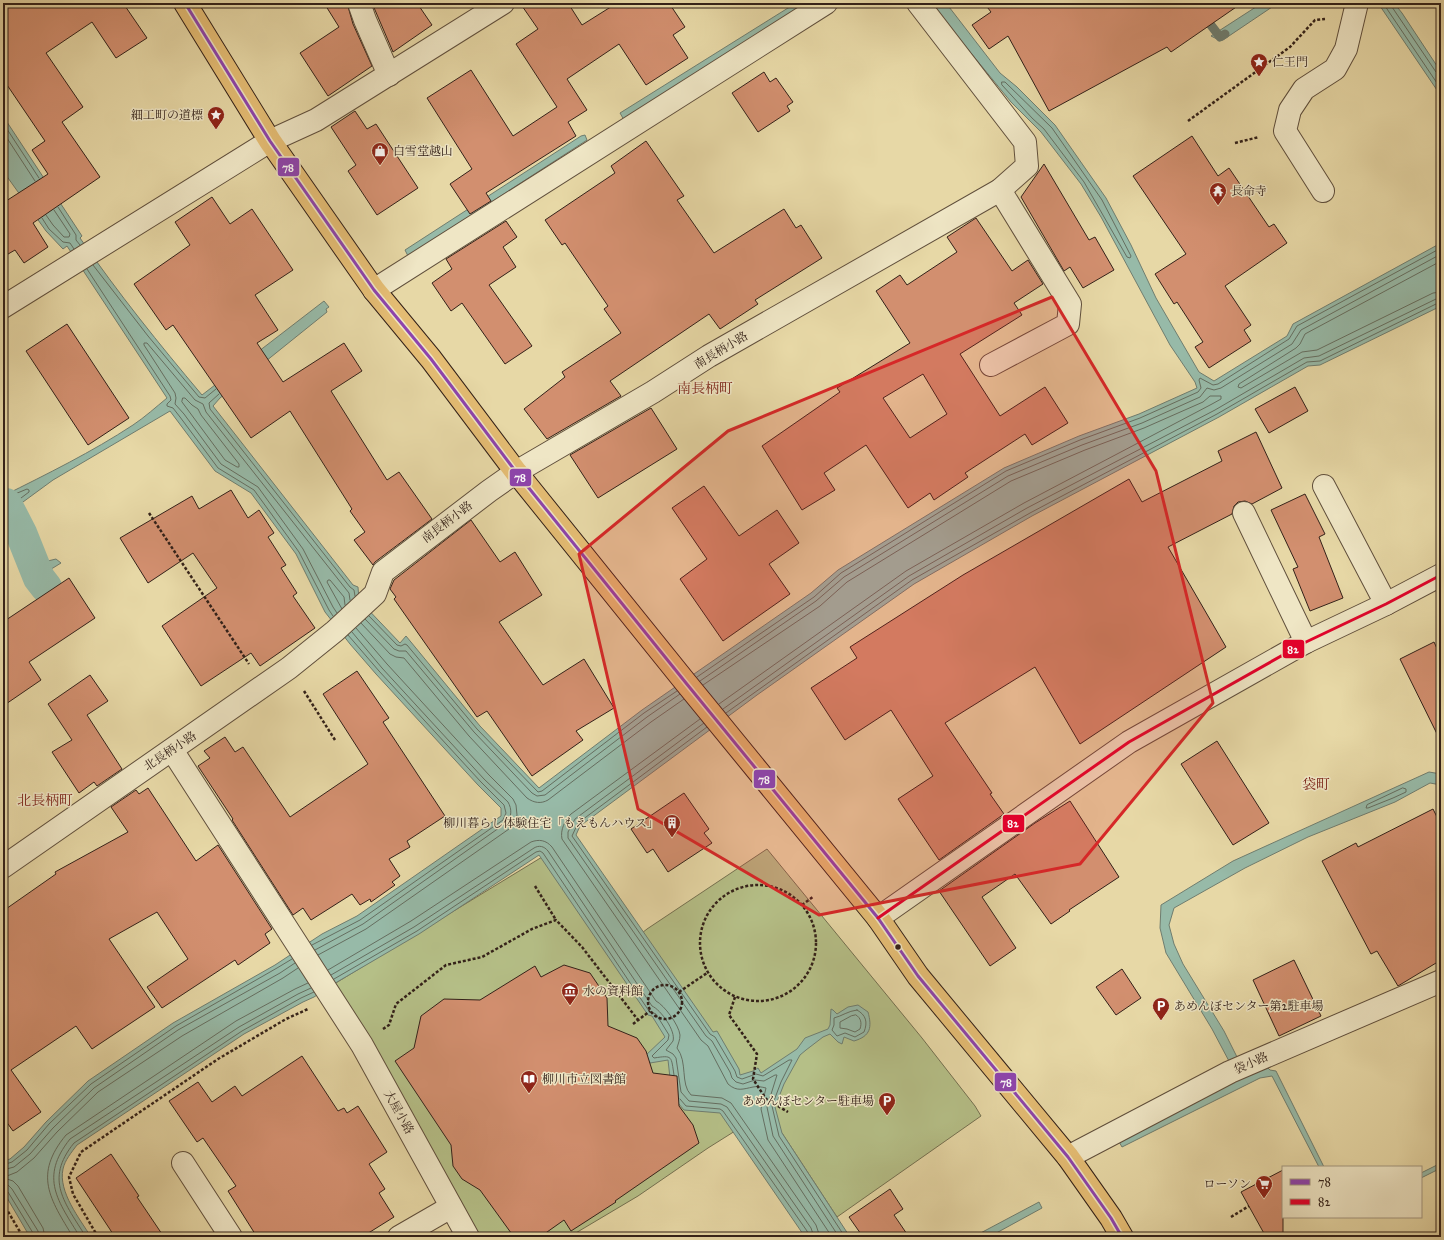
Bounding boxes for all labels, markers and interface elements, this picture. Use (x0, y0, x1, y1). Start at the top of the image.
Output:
place icon: 仁王門 (1249, 52, 1269, 77)
place label: 仁王門 (1272, 55, 1308, 69)
place icon: 細工町の道標 (206, 105, 226, 130)
place label: 細工町の道標 (131, 108, 203, 122)
shop icon: 白雪堂越山 (370, 141, 390, 166)
place label: 白雪堂越山 (393, 144, 453, 158)
line badge: 78 (277, 157, 300, 177)
text: 78 (282, 161, 294, 174)
temple icon: 長命寺 (1208, 181, 1228, 206)
place label: 長命寺 (1231, 184, 1267, 198)
street label: 南長柄小路 (692, 329, 750, 371)
district label: 南長柄町 (677, 380, 733, 397)
line badge: 78 (509, 468, 532, 487)
text: 78 (514, 471, 526, 484)
street label: 南長柄小路 (419, 498, 475, 546)
line badge: 82 (1282, 639, 1305, 659)
text: 82 (1287, 643, 1299, 656)
street label: 北長柄小路 (141, 728, 199, 774)
line badge: 78 (753, 769, 776, 789)
text: 78 (758, 773, 770, 786)
district label: 袋町 (1302, 776, 1330, 793)
district label: 北長柄町 (17, 792, 73, 809)
building icon: 柳川暮らし体験住宅「もえもんハウス」 (662, 813, 682, 838)
line badge: 82 (1002, 814, 1025, 833)
place label: 柳川暮らし体験住宅「もえもんハウス」 (443, 816, 659, 830)
text: 82 (1007, 817, 1019, 830)
unlabelled marker (893, 942, 903, 952)
museum icon: 水の資料館 (560, 981, 580, 1006)
place label: 水の資料館 (583, 984, 643, 998)
parking icon: あめんぼセンター第2駐車場 (1151, 996, 1171, 1021)
place label: あめんぼセンター第2駐車場 (1174, 999, 1323, 1013)
street label: 袋小路 (1232, 1049, 1270, 1077)
library icon: 柳川市立図書館 (519, 1069, 539, 1094)
place label: 柳川市立図書館 (542, 1072, 626, 1086)
line badge: 78 (994, 1072, 1017, 1092)
text: 78 (1000, 1076, 1012, 1089)
street label: 大屋小路 (381, 1088, 417, 1136)
parking icon: あめんぼセンター駐車場 (877, 1091, 897, 1116)
place label: あめんぼセンター駐車場 (742, 1094, 874, 1108)
legend (1282, 1166, 1422, 1218)
supermarket icon: ローソン (1254, 1174, 1274, 1199)
text: 78 (1318, 1175, 1331, 1189)
place label: ローソン (1203, 1177, 1251, 1191)
text: 82 (1318, 1195, 1330, 1209)

